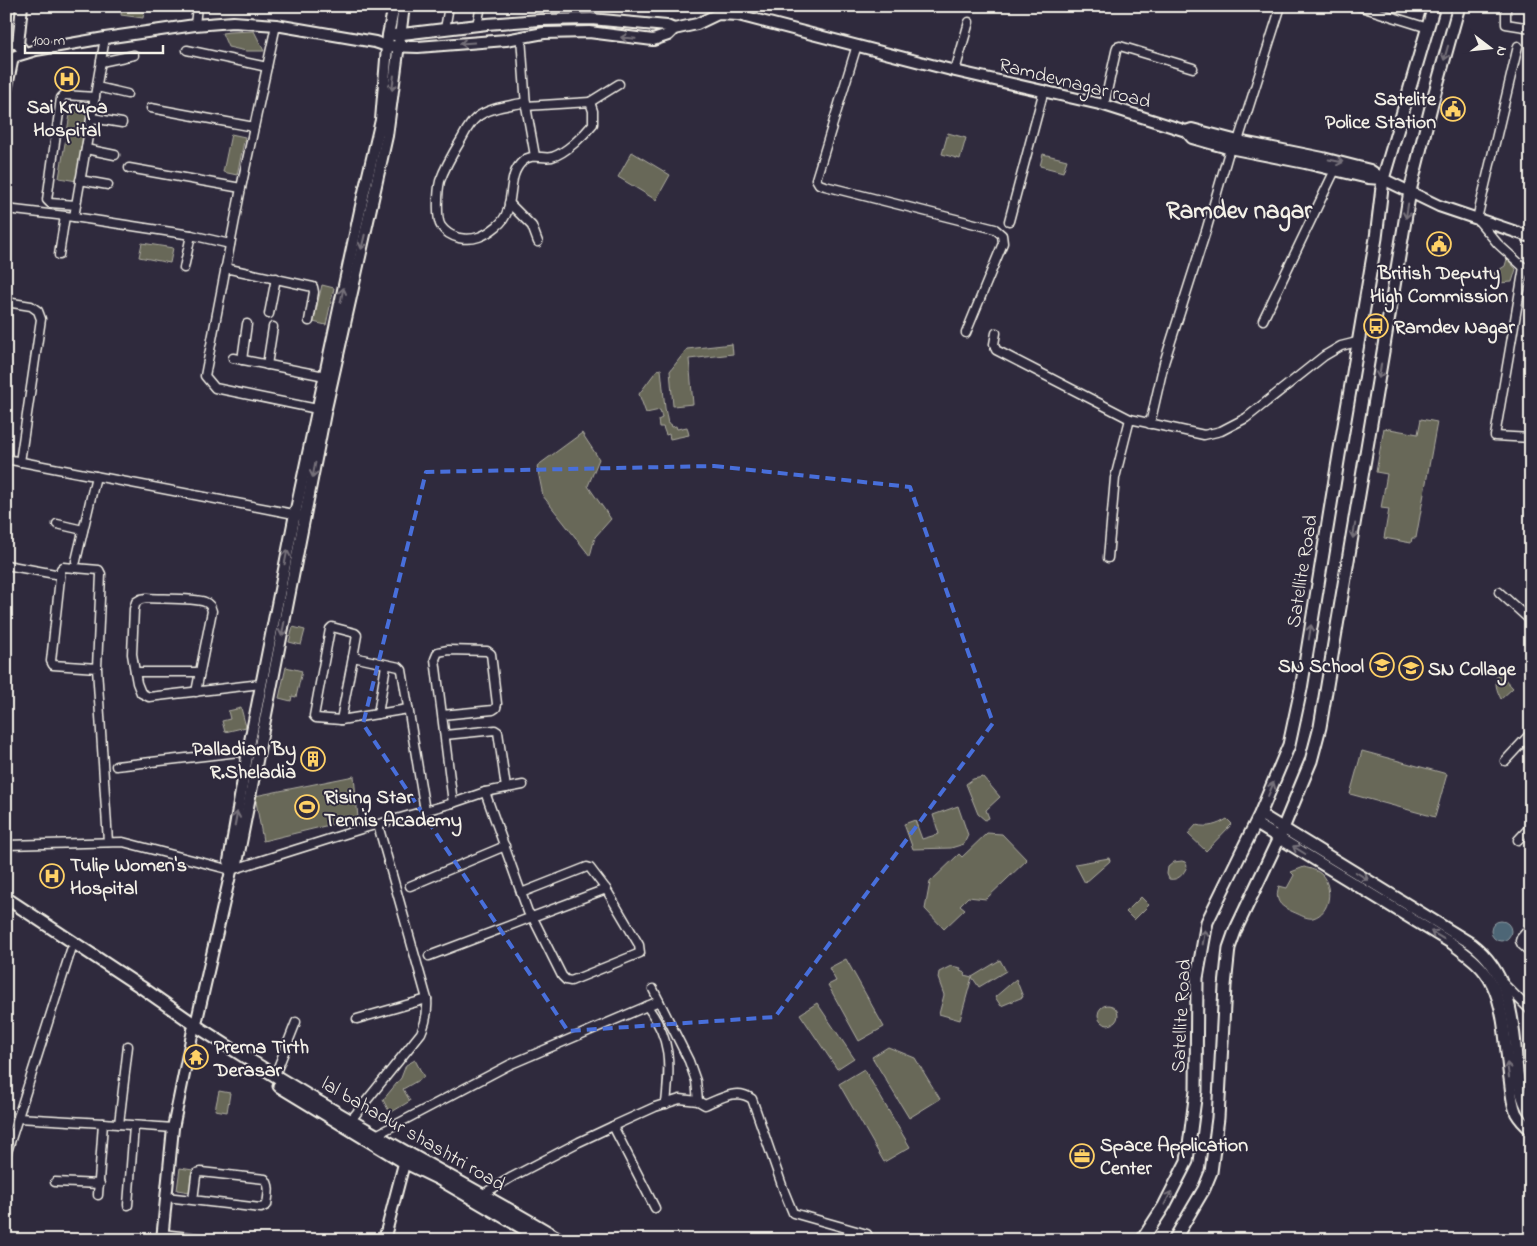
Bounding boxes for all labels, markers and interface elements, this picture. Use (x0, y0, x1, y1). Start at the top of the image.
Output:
scale bar (25, 22, 162, 54)
north arrow (1464, 22, 1514, 72)
text: 100 m (32, 30, 65, 52)
one-way arrow (621, 33, 637, 42)
one-way arrow (459, 38, 475, 48)
text: N (1490, 44, 1512, 59)
one-way arrow (1441, 45, 1450, 61)
street label: Ramdevnagar road (995, 52, 1153, 118)
hospital icon: Sai Krupa Hospital (54, 66, 80, 92)
one-way arrow (388, 75, 398, 91)
place label: Satelite Police Station (1325, 86, 1437, 138)
place label: Sai Krupa Hospital (26, 94, 108, 146)
public building icon: Satelite Police Station (1440, 96, 1466, 122)
one-way arrow (1327, 157, 1343, 166)
district label: Ramdev nagar (1166, 194, 1313, 232)
one-way arrow (1402, 202, 1412, 218)
public building icon: British Deputy High Commission (1426, 231, 1452, 257)
one-way arrow (358, 234, 367, 250)
place label: British Deputy High Commission (1370, 260, 1508, 313)
one-way arrow (338, 287, 347, 303)
bus stop icon: Ramdev Nagar (1363, 313, 1389, 339)
place label: Ramdev Nagar (1394, 314, 1515, 344)
one-way arrow (1375, 363, 1385, 379)
one-way arrow (309, 461, 318, 477)
street label: Satellite Road (1280, 513, 1327, 630)
one-way arrow (1348, 523, 1358, 539)
one-way arrow (282, 549, 292, 565)
one-way arrow (278, 621, 287, 637)
one-way arrow (1306, 625, 1316, 641)
school or university icon: SN School (1369, 652, 1395, 678)
place label: SN School (1278, 653, 1364, 682)
school or university icon: SN Collage (1398, 655, 1424, 681)
place label: SN Collage (1428, 656, 1517, 686)
place label: Palladian By R.Sheladia (192, 736, 296, 788)
building icon: Palladian By R.Sheladia (300, 746, 326, 772)
one-way arrow (1266, 782, 1276, 797)
place label: Rising Star Tennis Academy (324, 784, 462, 837)
sports icon: Rising Star Tennis Academy (294, 794, 320, 820)
one-way arrow (231, 812, 241, 828)
one-way arrow (1292, 845, 1306, 855)
place label: Tulip Women's Hospital (70, 852, 187, 904)
hospital icon: Tulip Women's Hospital (39, 863, 65, 889)
one-way arrow (1355, 870, 1369, 881)
one-way arrow (1200, 929, 1210, 945)
one-way arrow (1431, 930, 1445, 940)
street label: Satellite Road (1165, 959, 1200, 1074)
place label: Prerna Tirth Derasar (213, 1034, 309, 1086)
temple icon: Prerna Tirth Derasar (183, 1044, 209, 1070)
one-way arrow (1502, 1063, 1512, 1079)
street label: lal bahadur shashtri road (315, 1071, 510, 1200)
place label: Space Application Center (1100, 1132, 1248, 1184)
office icon: Space Application Center (1069, 1143, 1095, 1169)
one-way arrow (1164, 1191, 1173, 1206)

